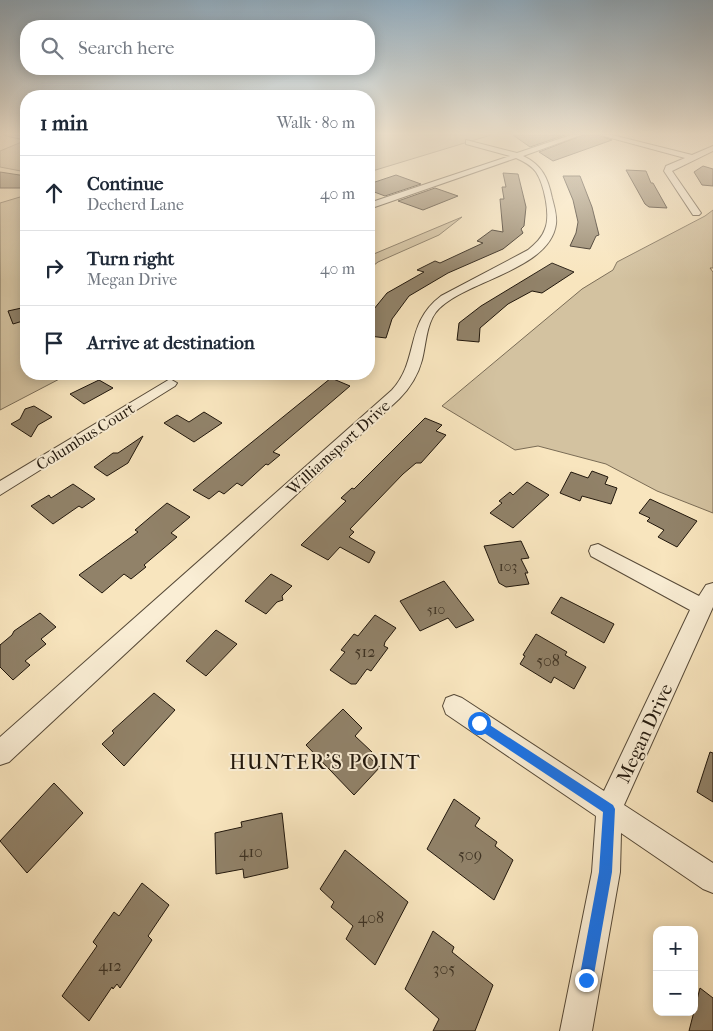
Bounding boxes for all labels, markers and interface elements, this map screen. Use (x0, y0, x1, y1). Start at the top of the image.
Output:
search box (20, 20, 375, 75)
icon: search (38, 34, 66, 62)
text: Search here (78, 37, 174, 59)
text: 1 min (40, 111, 88, 135)
text: Walk · 80 m (277, 113, 355, 132)
text: Continue (87, 173, 163, 195)
icon: ahead (40, 179, 68, 207)
text: 40 m (320, 184, 355, 203)
text: Decherd Lane (87, 195, 184, 214)
text: Turn right (87, 248, 174, 270)
icon: right (40, 254, 68, 282)
text: 40 m (320, 259, 355, 278)
text: Megan Drive (87, 270, 177, 289)
icon: arrive (40, 329, 68, 357)
text: Arrive at destination (87, 332, 255, 354)
street label: Williamsport Drive (282, 396, 394, 499)
street label: Columbus Court (33, 398, 138, 474)
house number: 103 (499, 558, 517, 575)
house number: 510 (427, 601, 445, 618)
house number: 512 (355, 642, 375, 661)
house number: 508 (536, 651, 560, 670)
street label: Megan Drive (612, 680, 677, 787)
route start (468, 712, 491, 735)
district label: HUNTER'S POINT (229, 750, 421, 774)
house number: 410 (239, 842, 263, 861)
house number: 509 (458, 845, 482, 864)
house number: 408 (358, 908, 384, 927)
map controls (653, 926, 698, 1016)
button: + (653, 926, 698, 971)
house number: 412 (98, 956, 122, 975)
house number: 305 (433, 959, 455, 978)
route end (575, 969, 598, 992)
button: − (653, 971, 698, 1016)

